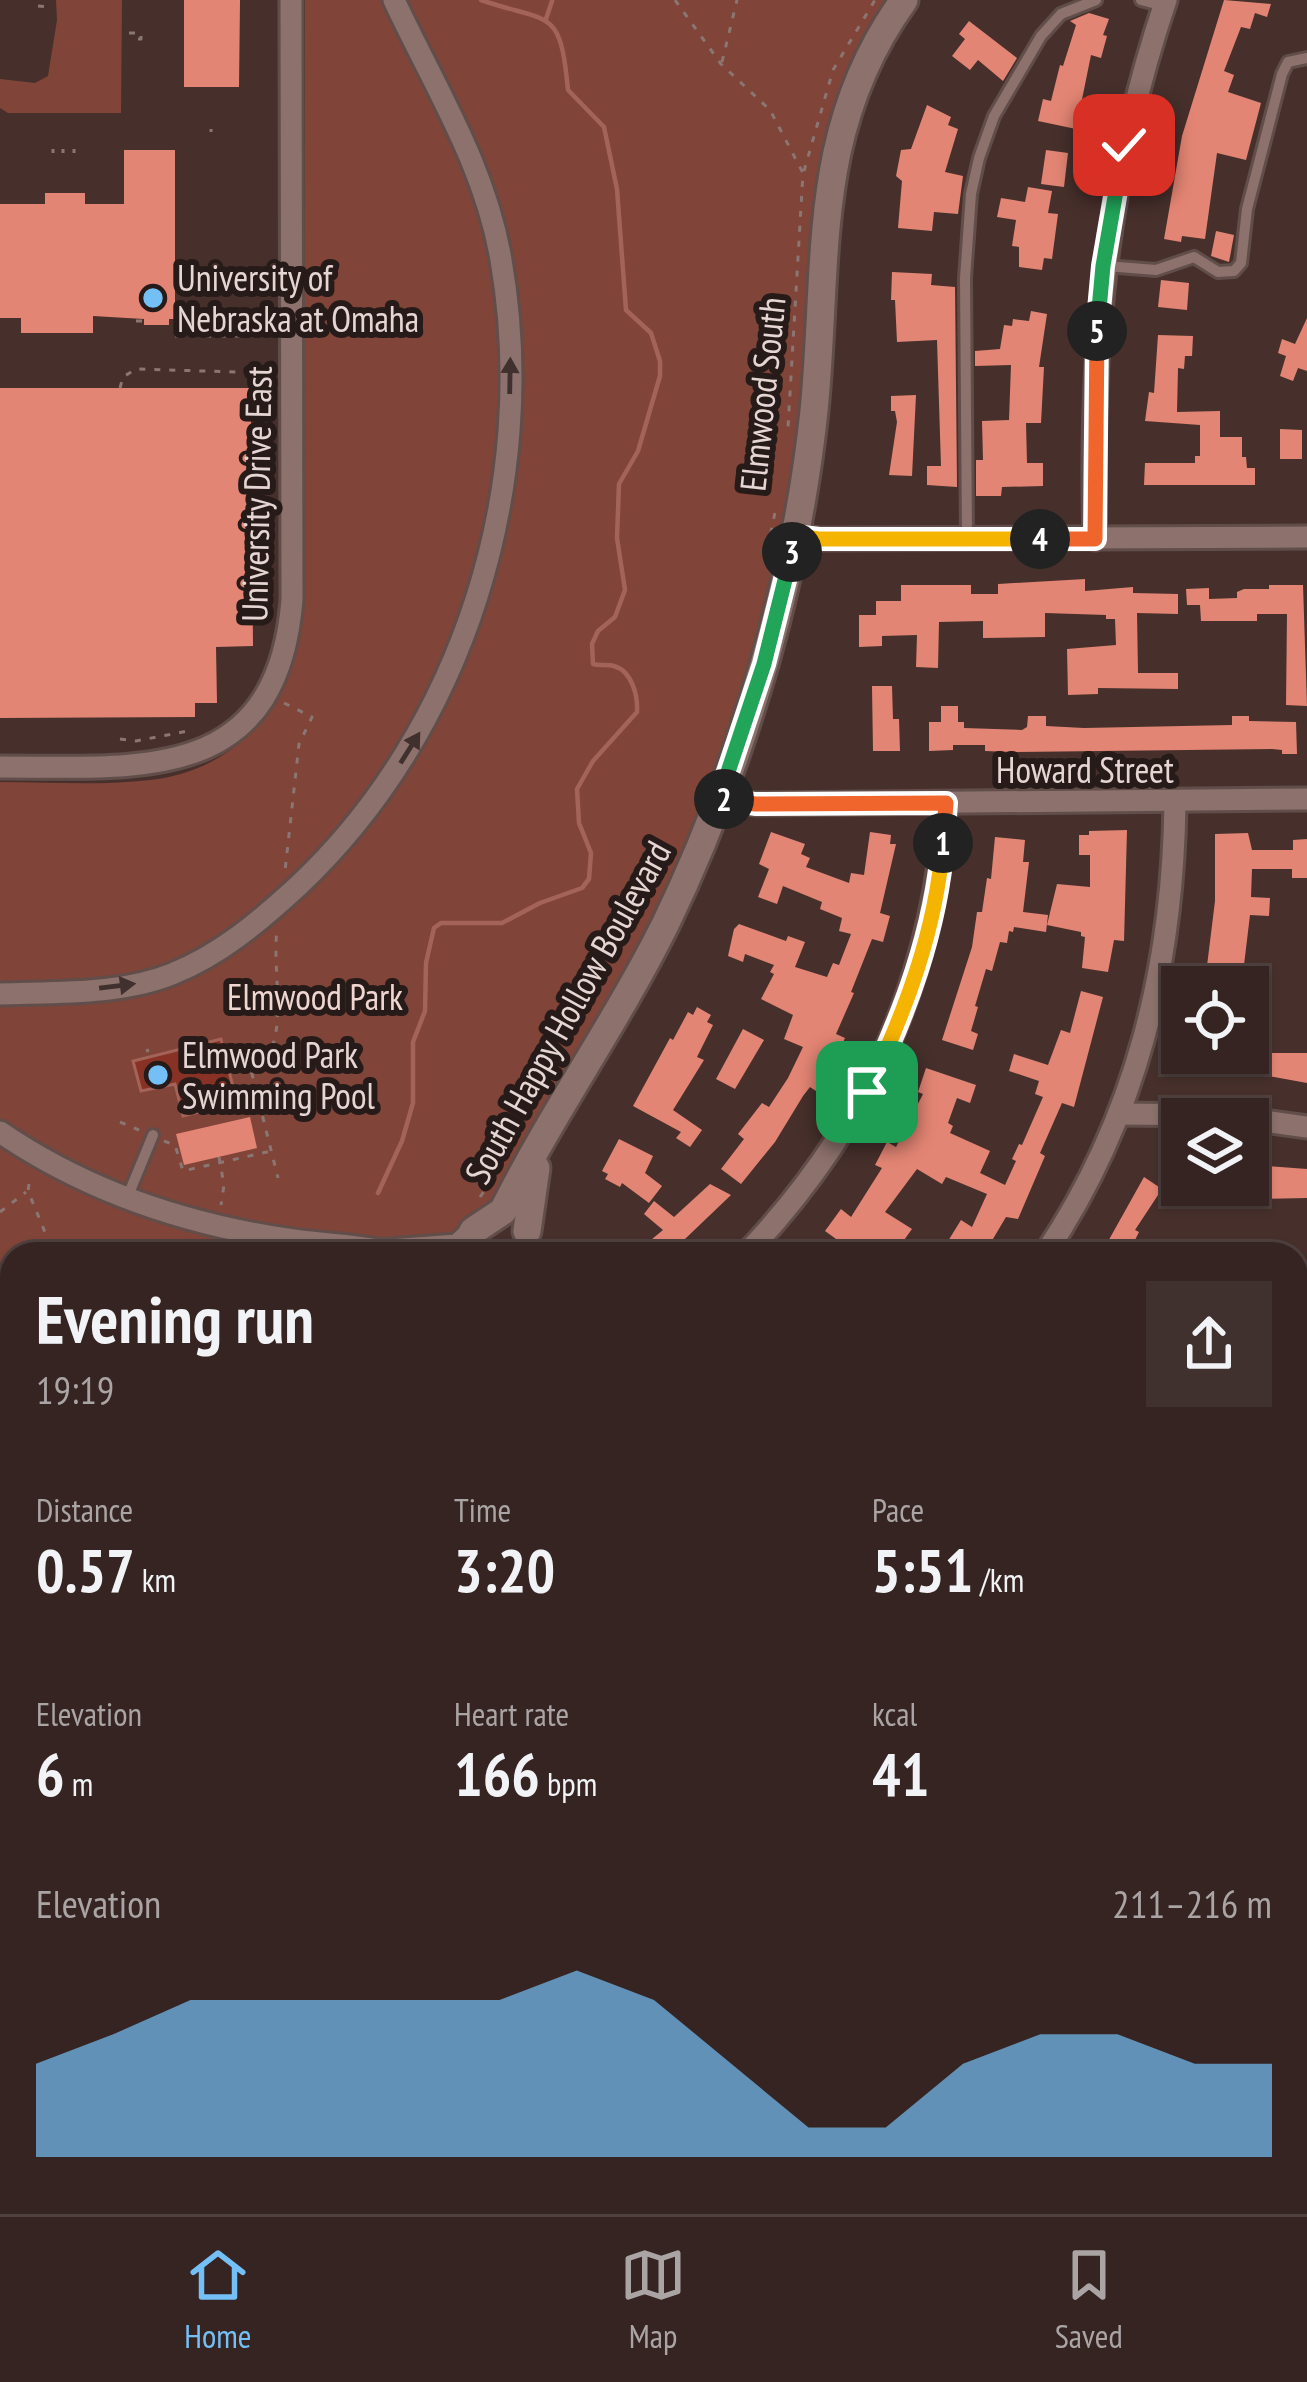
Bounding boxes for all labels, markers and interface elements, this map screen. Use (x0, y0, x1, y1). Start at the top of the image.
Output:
pin (1073, 94, 1175, 196)
icon: check (1091, 112, 1157, 178)
place label: University of Nebraska at Omaha (177, 254, 419, 342)
marker: University of Nebraska at Omaha (140, 285, 166, 311)
street label: Elmwood South (728, 295, 796, 493)
pin: 5 (1067, 301, 1127, 361)
text: 5 (1089, 309, 1105, 352)
one-way arrow (500, 356, 519, 394)
street label: University Drive East (230, 366, 282, 622)
pin: 4 (1010, 509, 1070, 569)
text: 4 (1032, 517, 1048, 560)
pin: 3 (762, 522, 822, 582)
text: 3 (784, 530, 800, 573)
one-way arrow (399, 731, 420, 765)
street label: Howard Street (996, 746, 1174, 793)
pin: 2 (694, 769, 754, 829)
text: 2 (716, 777, 732, 820)
pin: 1 (913, 813, 973, 873)
text: 1 (935, 821, 951, 864)
street label: South Happy Hollow Boulevard (453, 833, 681, 1191)
map controls (1161, 966, 1269, 1206)
button: locate (1161, 966, 1269, 1074)
park label: Elmwood Park (227, 973, 403, 1020)
one-way arrow (98, 976, 136, 995)
place label: Elmwood Park Swimming Pool (182, 1031, 375, 1119)
pin (816, 1041, 918, 1143)
icon: arrive (834, 1059, 900, 1125)
marker: Elmwood Park Swimming Pool (145, 1062, 171, 1088)
button: layers (1161, 1098, 1269, 1206)
text: Evening run (36, 1276, 314, 1361)
button: share (1146, 1281, 1272, 1407)
text: 19:19 (36, 1364, 114, 1415)
text: Distance (36, 1488, 133, 1531)
text: Time (454, 1488, 511, 1531)
text: Pace (872, 1488, 924, 1531)
text: 0.57 (36, 1531, 135, 1609)
text: 3:20 (454, 1531, 555, 1609)
text: 5:51 (872, 1531, 973, 1609)
text: km (135, 1558, 176, 1601)
text: /km (973, 1558, 1024, 1601)
text: Elevation (36, 1692, 142, 1735)
text: Heart rate (454, 1692, 569, 1735)
text: kcal (872, 1692, 917, 1735)
text: 6 (36, 1735, 65, 1813)
text: 166 (454, 1735, 540, 1813)
text: 41 (872, 1735, 929, 1813)
text: m (65, 1762, 93, 1805)
text: bpm (540, 1762, 597, 1805)
text: Elevation (36, 1878, 161, 1929)
text: 211–216 m (1112, 1878, 1272, 1929)
tab: Home (184, 2242, 251, 2357)
tab: Map (620, 2242, 686, 2357)
tab: Saved (1055, 2242, 1123, 2357)

